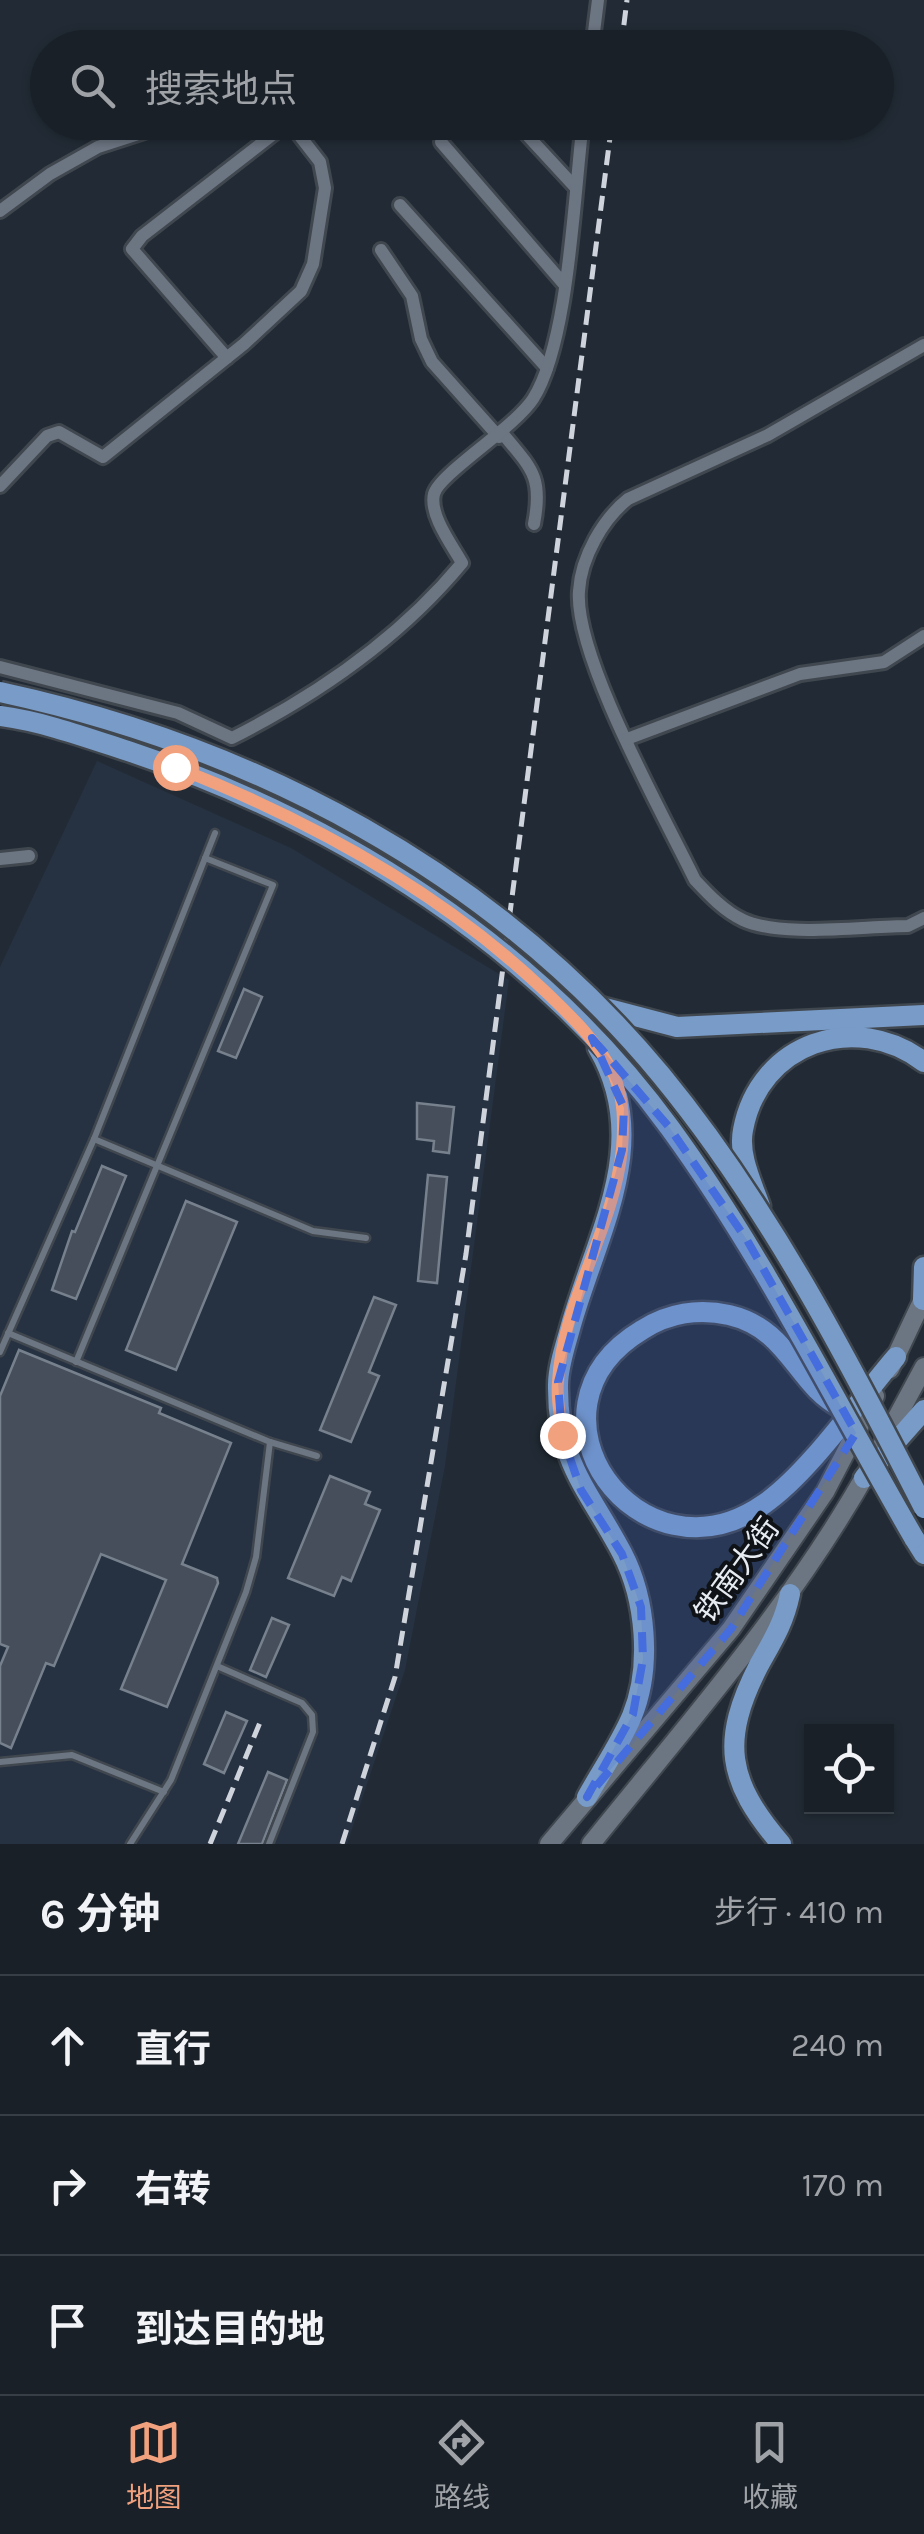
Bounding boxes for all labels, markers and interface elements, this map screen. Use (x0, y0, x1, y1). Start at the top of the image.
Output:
search box (30, 30, 894, 140)
icon: search (65, 58, 120, 113)
text: 搜索地点 (145, 67, 297, 112)
route start (153, 745, 199, 791)
route end (540, 1413, 586, 1459)
street label: 铁南大街 (687, 1511, 787, 1629)
map controls (804, 1724, 894, 1814)
button: locate (804, 1724, 894, 1814)
text: 6 分钟 (40, 1889, 160, 1939)
text: 步行 · 410 m (714, 1894, 884, 1931)
icon: ahead (40, 2018, 95, 2073)
text: 直行 (135, 2027, 211, 2072)
text: 240 m (791, 2027, 884, 2064)
icon: right (40, 2158, 95, 2213)
text: 右转 (135, 2167, 211, 2212)
text: 170 m (802, 2167, 884, 2204)
icon: arrive (40, 2298, 95, 2353)
text: 到达目的地 (135, 2307, 325, 2352)
tab: 地图 (126, 2415, 182, 2515)
tab: 路线 (434, 2415, 490, 2515)
tab: 收藏 (742, 2415, 798, 2515)

